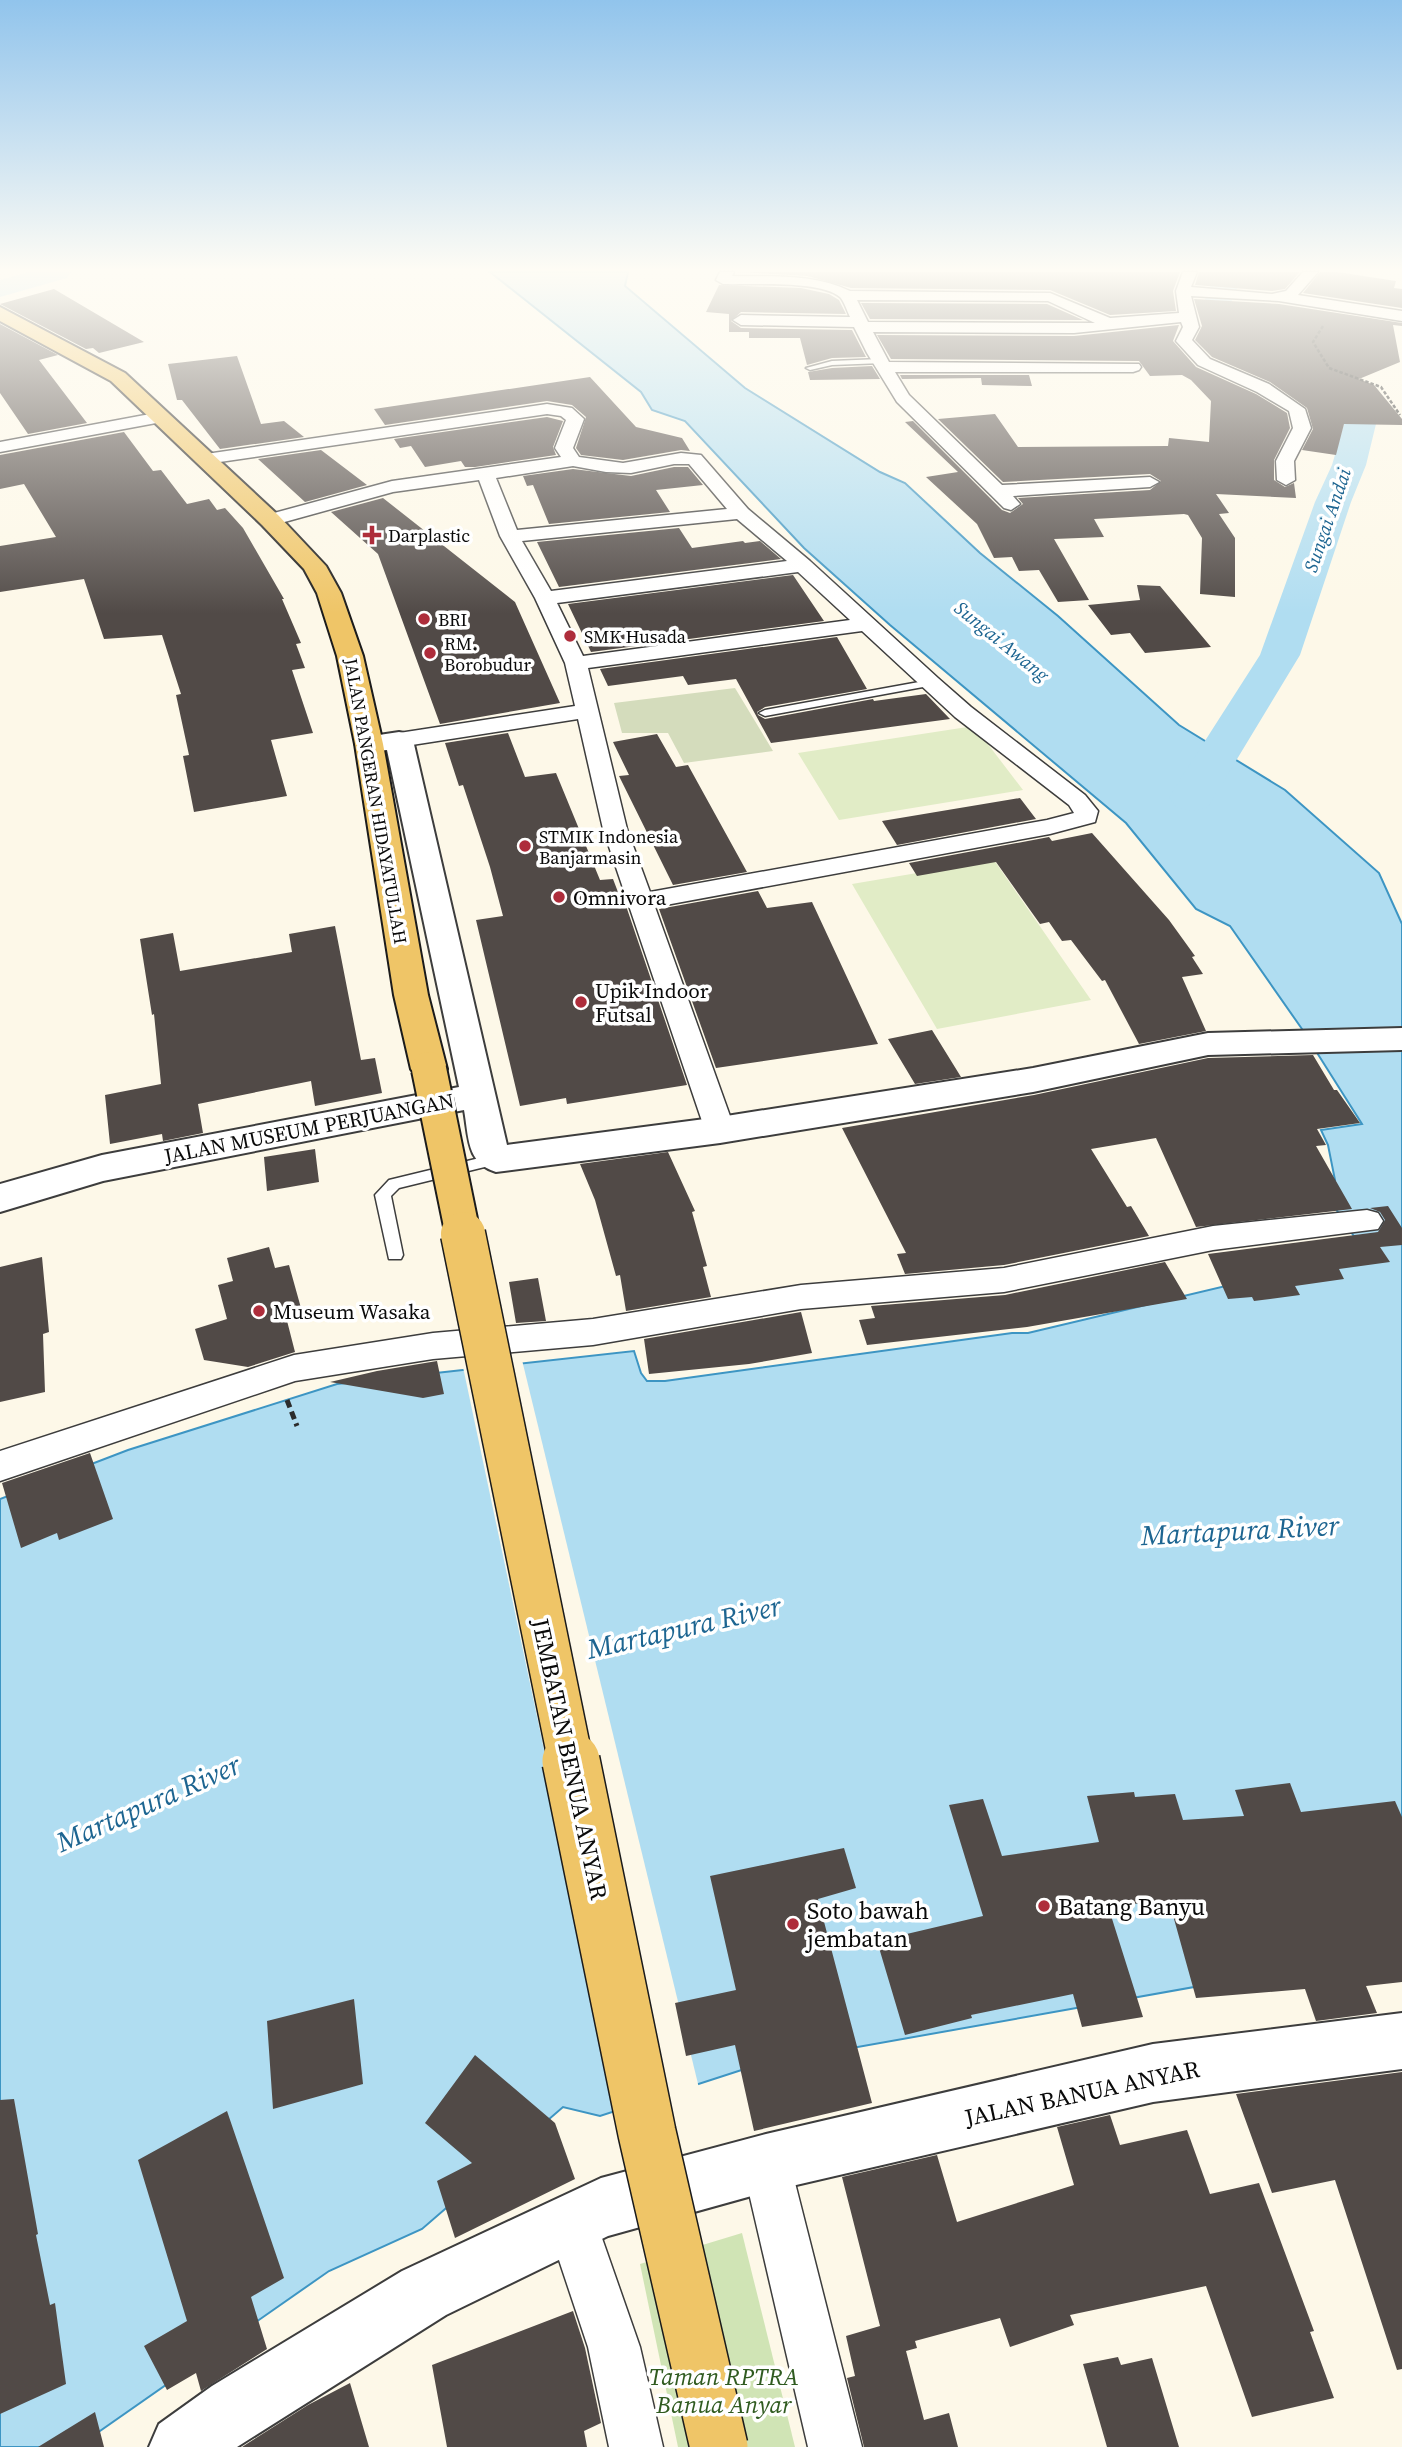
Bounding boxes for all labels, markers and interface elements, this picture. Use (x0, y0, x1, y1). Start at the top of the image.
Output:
water label: Sungai Andai (1297, 464, 1357, 575)
place label: Darplastic (388, 523, 470, 548)
marker: Darplastic (362, 525, 382, 545)
water label: Sungai Awang (949, 595, 1055, 688)
place label: BRI (438, 607, 467, 632)
marker: BRI (416, 611, 432, 627)
place label: SMK Husada (584, 624, 687, 649)
marker: SMK Husada (562, 628, 578, 644)
place label: RM. Borobudur (444, 631, 531, 677)
marker: RM. Borobudur (422, 645, 438, 661)
street label: JALAN PANGERAN HIDAYATULLAH (338, 655, 413, 946)
place label: STMIK Indonesia Banjarmasin (539, 824, 679, 870)
marker: STMIK Indonesia Banjarmasin (517, 838, 533, 854)
place label: Omnivora (573, 883, 667, 912)
marker: Omnivora (551, 889, 567, 905)
place label: Upik Indoor Futsal (595, 976, 709, 1029)
marker: Upik Indoor Futsal (573, 994, 589, 1010)
street label: JALAN MUSEUM PERJUANGAN (161, 1086, 456, 1171)
place label: Museum Wasaka (273, 1297, 431, 1326)
marker: Museum Wasaka (251, 1303, 267, 1319)
water label: Martapura River (1139, 1506, 1341, 1554)
water label: Martapura River (582, 1586, 786, 1668)
street label: JEMBATAN BENUA ANYAR (524, 1614, 616, 1903)
water label: Martapura River (49, 1745, 247, 1861)
place label: Batang Banyu (1058, 1890, 1205, 1923)
place label: Soto bawah jembatan (805, 1894, 929, 1955)
marker: Batang Banyu (1036, 1898, 1052, 1914)
marker: Soto bawah jembatan (785, 1916, 801, 1932)
street label: JALAN BANUA ANYAR (961, 2052, 1203, 2134)
park label: Taman RPTRA Banua Anyar (649, 2360, 799, 2421)

